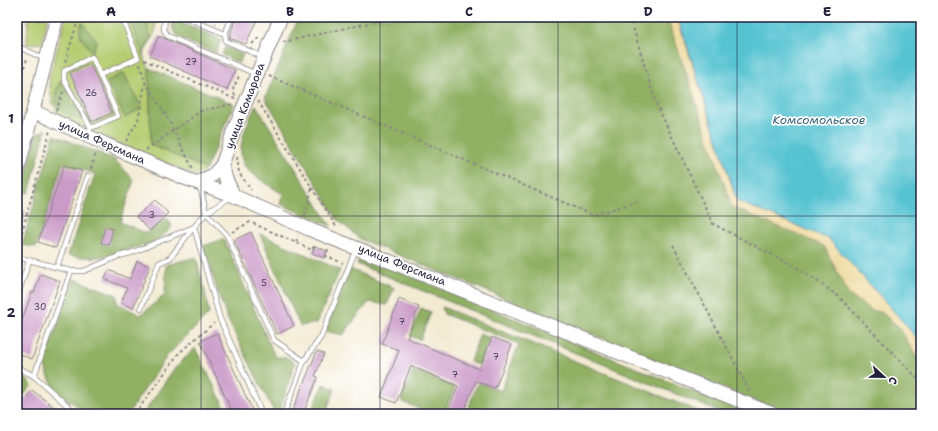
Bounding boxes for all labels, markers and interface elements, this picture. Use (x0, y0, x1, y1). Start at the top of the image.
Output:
text: A (106, 3, 116, 20)
text: B (286, 3, 294, 20)
text: C (465, 3, 473, 20)
text: D (643, 3, 653, 20)
text: E (823, 3, 832, 20)
house number: 27 (185, 56, 197, 68)
street label: улица Комарова (222, 61, 268, 151)
house number: 26 (85, 87, 97, 99)
text: 1 (8, 110, 14, 127)
water label: Комсомольское (773, 112, 866, 128)
street label: улица Ферсмана (56, 116, 148, 168)
house number: 3 (149, 209, 155, 221)
street label: улица Ферсмана (356, 241, 448, 289)
house number: 5 (261, 277, 267, 289)
house number: 30 (34, 301, 46, 313)
text: 2 (6, 304, 16, 321)
house number: 7 (399, 316, 405, 328)
house number: 7 (493, 351, 499, 363)
north arrow (864, 357, 904, 397)
house number: 7 (452, 369, 458, 381)
text: С (884, 375, 901, 387)

